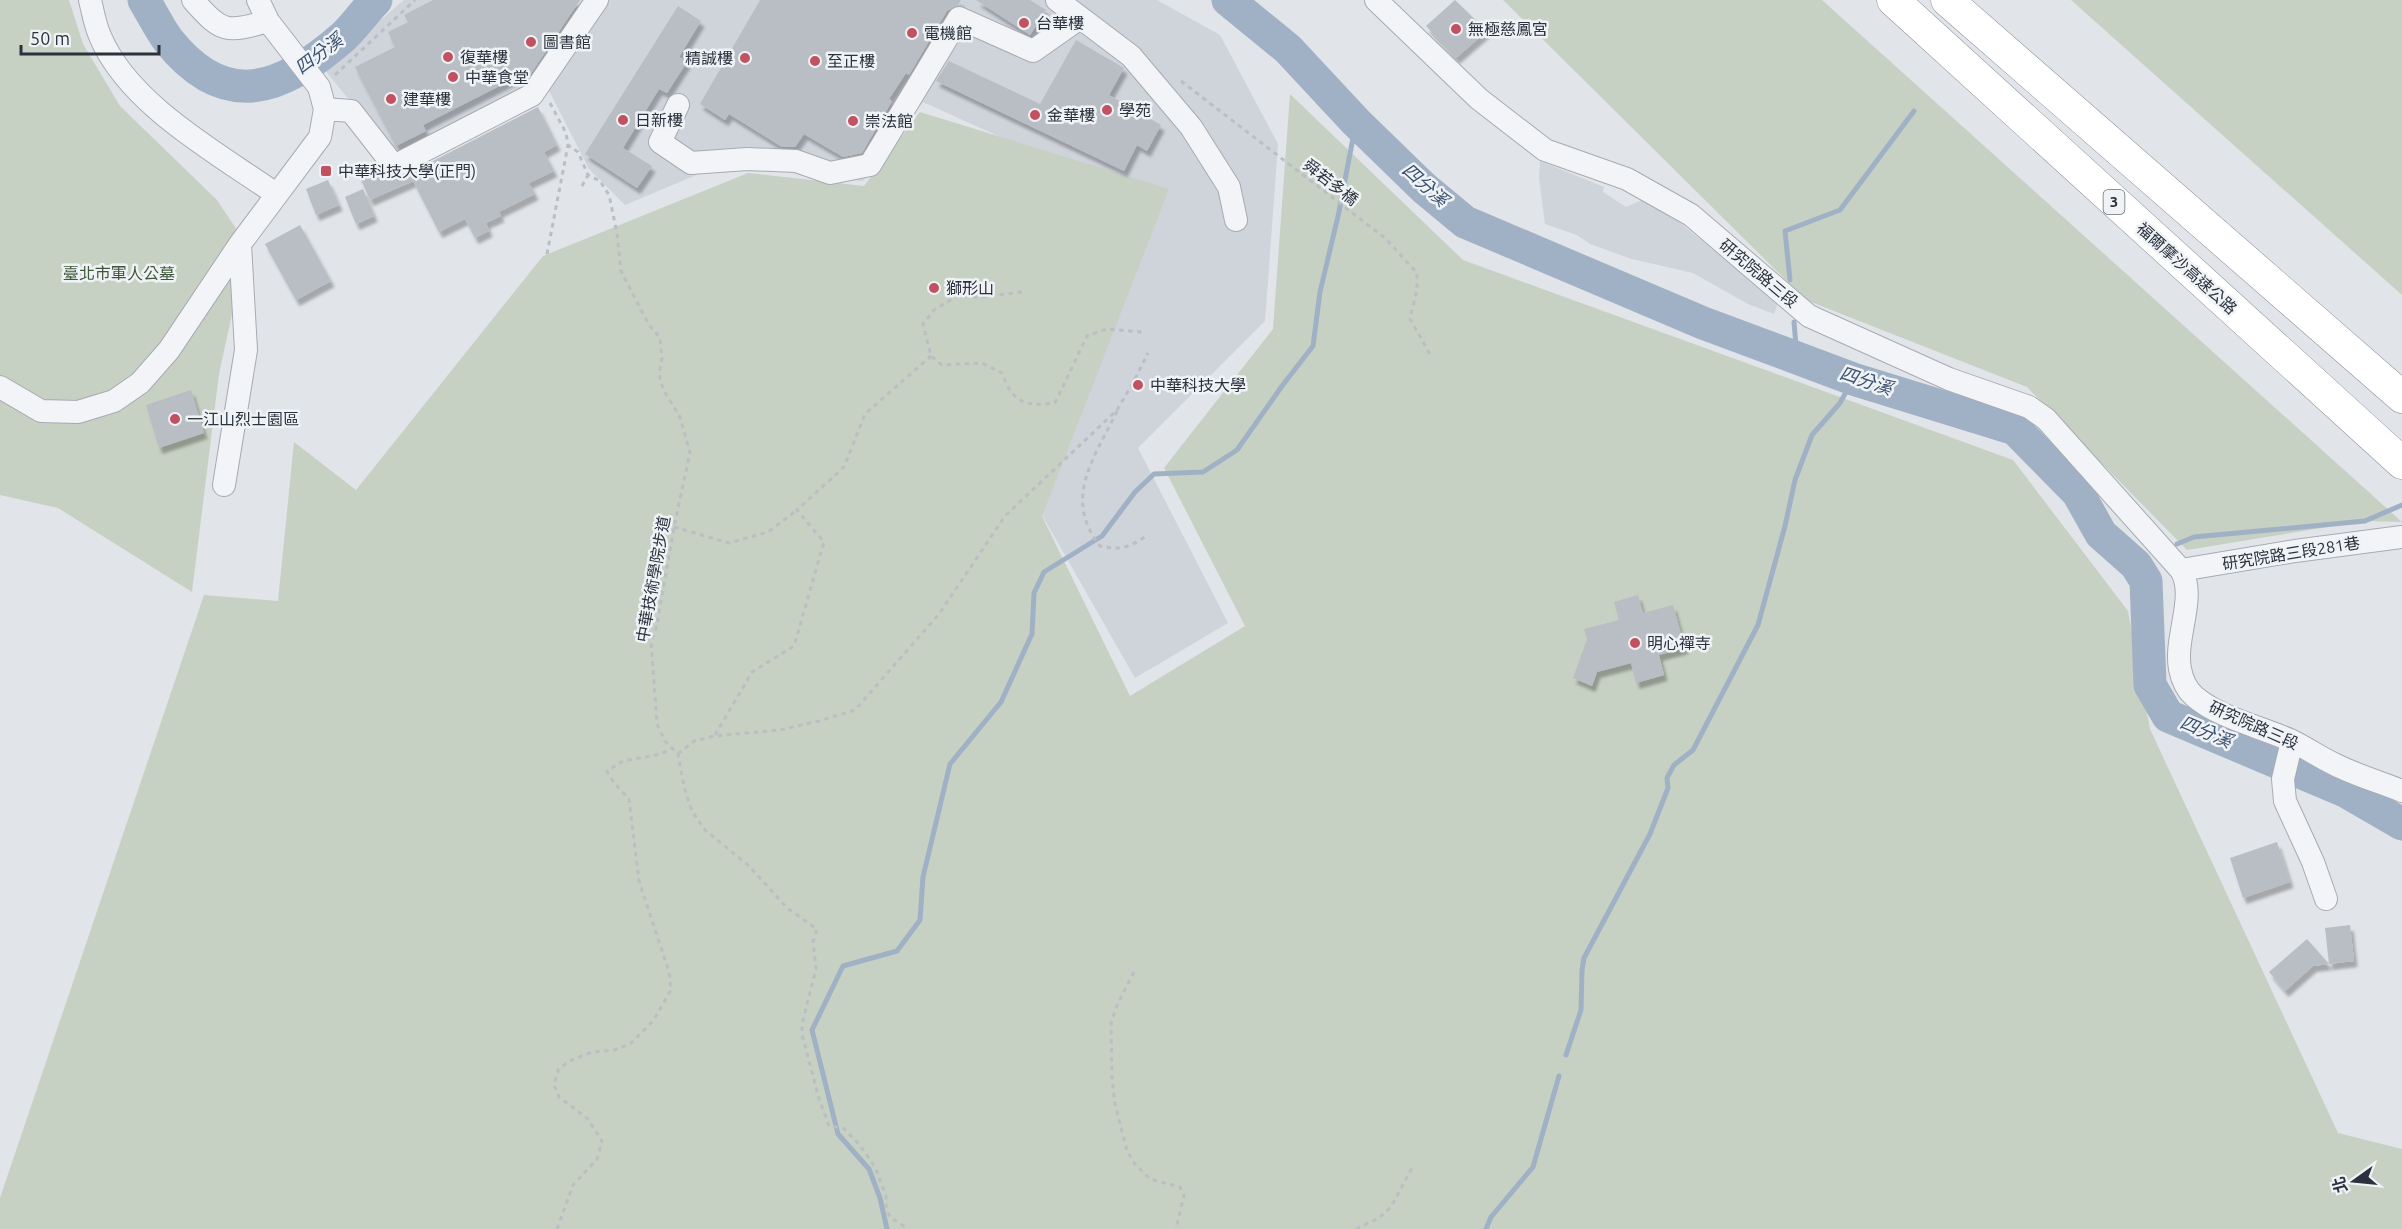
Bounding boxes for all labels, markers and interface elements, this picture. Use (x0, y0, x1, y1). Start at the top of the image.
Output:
place label: 台華樓 (1036, 14, 1084, 32)
marker: 台華樓 (1017, 16, 1031, 30)
scale bar (21, 18, 159, 56)
place label: 無極慈鳳宮 (1468, 20, 1548, 38)
marker: 無極慈鳳宮 (1449, 22, 1463, 36)
place label: 電機館 (924, 24, 972, 42)
marker: 電機館 (905, 26, 919, 40)
water label: 四分溪 (291, 27, 348, 77)
text: 50 m (30, 28, 70, 48)
place label: 圖書館 (543, 33, 591, 51)
marker: 圖書館 (524, 35, 538, 49)
place label: 復華樓 (460, 48, 508, 66)
place label: 精誠樓 (685, 49, 733, 67)
marker: 復華樓 (441, 50, 455, 64)
marker: 精誠樓 (738, 51, 752, 65)
place label: 至正樓 (827, 52, 875, 70)
marker: 至正樓 (808, 54, 822, 68)
place label: 中華食堂 (465, 68, 529, 86)
marker: 中華食堂 (446, 70, 460, 84)
place label: 建華樓 (403, 90, 451, 108)
marker: 建華樓 (384, 92, 398, 106)
place label: 學苑 (1119, 101, 1151, 119)
marker: 學苑 (1100, 103, 1114, 117)
place label: 金華樓 (1047, 106, 1095, 124)
marker: 金華樓 (1028, 108, 1042, 122)
place label: 日新樓 (635, 111, 683, 129)
place label: 崇法館 (865, 112, 913, 130)
marker: 日新樓 (616, 113, 630, 127)
marker: 崇法館 (846, 114, 860, 128)
street label: 舜若多橋 (1300, 155, 1362, 209)
water label: 四分溪 (1399, 159, 1455, 212)
place label: 中華科技大學(正門) (338, 162, 476, 181)
marker: 中華科技大學(正門) (319, 164, 333, 178)
road number: 3 (2104, 190, 2124, 214)
street label: 福爾摩沙高速公路 (2133, 218, 2241, 318)
street label: 研究院路三段 (1716, 235, 1802, 311)
park label: 臺北市軍人公墓 (63, 264, 175, 282)
place label: 獅形山 (946, 279, 994, 297)
marker: 獅形山 (927, 281, 941, 295)
water label: 四分溪 (1838, 362, 1898, 399)
place label: 中華科技大學 (1150, 376, 1246, 394)
marker: 中華科技大學 (1131, 378, 1145, 392)
place label: 一江山烈士園區 (187, 410, 299, 428)
marker: 一江山烈士園區 (168, 412, 182, 426)
street label: 中華技術學院步道 (633, 514, 673, 644)
street label: 研究院路三段281巷 (2221, 533, 2361, 573)
place label: 明心禪寺 (1647, 634, 1711, 652)
marker: 明心禪寺 (1628, 636, 1642, 650)
street label: 研究院路三段 (2206, 697, 2302, 753)
water label: 四分溪 (2178, 711, 2238, 752)
north arrow (2324, 1151, 2384, 1211)
text: 北 (2329, 1175, 2350, 1195)

